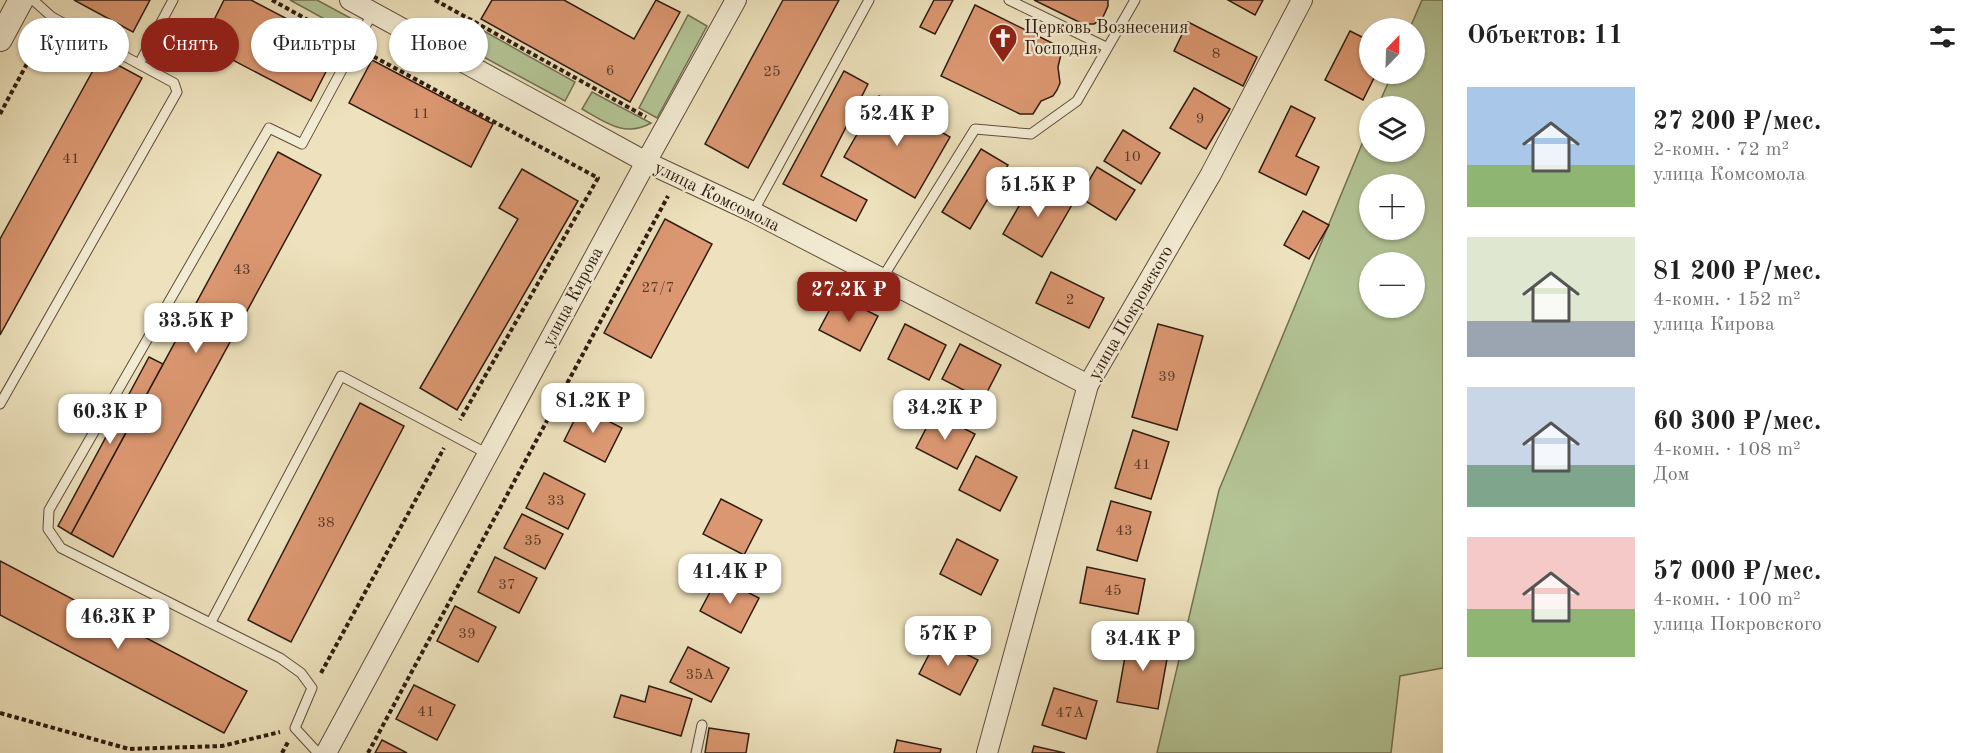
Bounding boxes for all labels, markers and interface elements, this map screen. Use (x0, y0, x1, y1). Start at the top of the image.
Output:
chip: Купить (18, 18, 129, 72)
chip: Снять (141, 18, 239, 72)
chip: Фильтры (251, 18, 377, 72)
chip: Новое (389, 18, 488, 72)
north arrow (1359, 18, 1425, 84)
map controls (1359, 18, 1425, 318)
place label: Церковь Вознесения Господня (1024, 19, 1188, 58)
icon: filters (1926, 20, 1959, 53)
church icon: Церковь Вознесения Господня (987, 22, 1019, 64)
text: Объектов: 11 (1467, 23, 1623, 49)
house number: 8 (1212, 47, 1220, 62)
house number: 6 (606, 64, 614, 79)
house number: 25 (763, 65, 781, 80)
pin: 52.4K ₽ (842, 96, 952, 147)
button: layers (1359, 96, 1425, 162)
text: 52.4K ₽ (859, 105, 935, 125)
house number: 11 (412, 107, 430, 122)
text: 27 200 ₽/мес. (1653, 109, 1821, 135)
icon: home (1515, 111, 1587, 183)
house number: 9 (1196, 112, 1204, 127)
text: 2-комн. · 72 m² (1653, 140, 1789, 160)
house number: 10 (1123, 150, 1141, 165)
house number: 41 (62, 152, 80, 167)
street label: улица Комсомола (651, 159, 783, 235)
text: улица Комсомола (1653, 165, 1806, 185)
pin: 51.5K ₽ (983, 167, 1093, 218)
button: + (1359, 174, 1425, 240)
text: 51.5K ₽ (1000, 176, 1076, 196)
street label: улица Покровского (1085, 243, 1177, 383)
street label: улица Кирова (539, 244, 607, 350)
button: − (1359, 252, 1425, 318)
text: 81 200 ₽/мес. (1653, 259, 1821, 285)
icon: home (1515, 261, 1587, 333)
house number: 43 (233, 263, 251, 278)
pin: 27.2K ₽ (794, 272, 904, 323)
house number: 27/7 (642, 281, 674, 296)
text: 27.2K ₽ (811, 281, 887, 301)
text: 4-комн. · 152 m² (1653, 290, 1801, 310)
house number: 2 (1066, 293, 1074, 308)
pin: 33.5K ₽ (141, 303, 251, 354)
text: 33.5K ₽ (158, 312, 234, 332)
text: улица Кирова (1653, 315, 1775, 335)
house number: 39 (1158, 370, 1176, 385)
pin: 81.2K ₽ (538, 383, 648, 434)
pin: 34.2K ₽ (890, 390, 1000, 441)
text: 81.2K ₽ (555, 392, 631, 412)
pin: 60.3K ₽ (55, 394, 165, 445)
text: 34.2K ₽ (907, 399, 983, 419)
text: 60.3K ₽ (72, 403, 148, 423)
text: 60 300 ₽/мес. (1653, 409, 1821, 435)
icon: home (1515, 411, 1587, 483)
text: 4-комн. · 108 m² (1653, 440, 1801, 460)
house number: 41 (1133, 458, 1151, 473)
text: Дом (1653, 465, 1689, 485)
house number: 33 (547, 494, 565, 509)
house number: 38 (317, 516, 335, 531)
house number: 43 (1115, 524, 1133, 539)
house number: 35 (524, 534, 542, 549)
pin: 41.4K ₽ (675, 554, 785, 605)
text: 57 000 ₽/мес. (1653, 559, 1821, 585)
icon: home (1515, 561, 1587, 633)
text: 41.4K ₽ (692, 563, 768, 583)
house number: 37 (498, 578, 516, 593)
house number: 45 (1104, 584, 1122, 599)
text: 4-комн. · 100 m² (1653, 590, 1801, 610)
pin: 46.3K ₽ (63, 599, 173, 650)
text: 46.3K ₽ (80, 608, 156, 628)
text: улица Покровского (1653, 615, 1822, 635)
pin: 57K ₽ (906, 616, 990, 667)
pin: 34.4K ₽ (1088, 621, 1198, 672)
text: 57K ₽ (919, 625, 977, 645)
house number: 39 (458, 627, 476, 642)
text: 34.4K ₽ (1105, 630, 1181, 650)
house number: 35А (686, 668, 715, 683)
house number: 41 (417, 705, 435, 720)
house number: 47А (1056, 706, 1085, 721)

